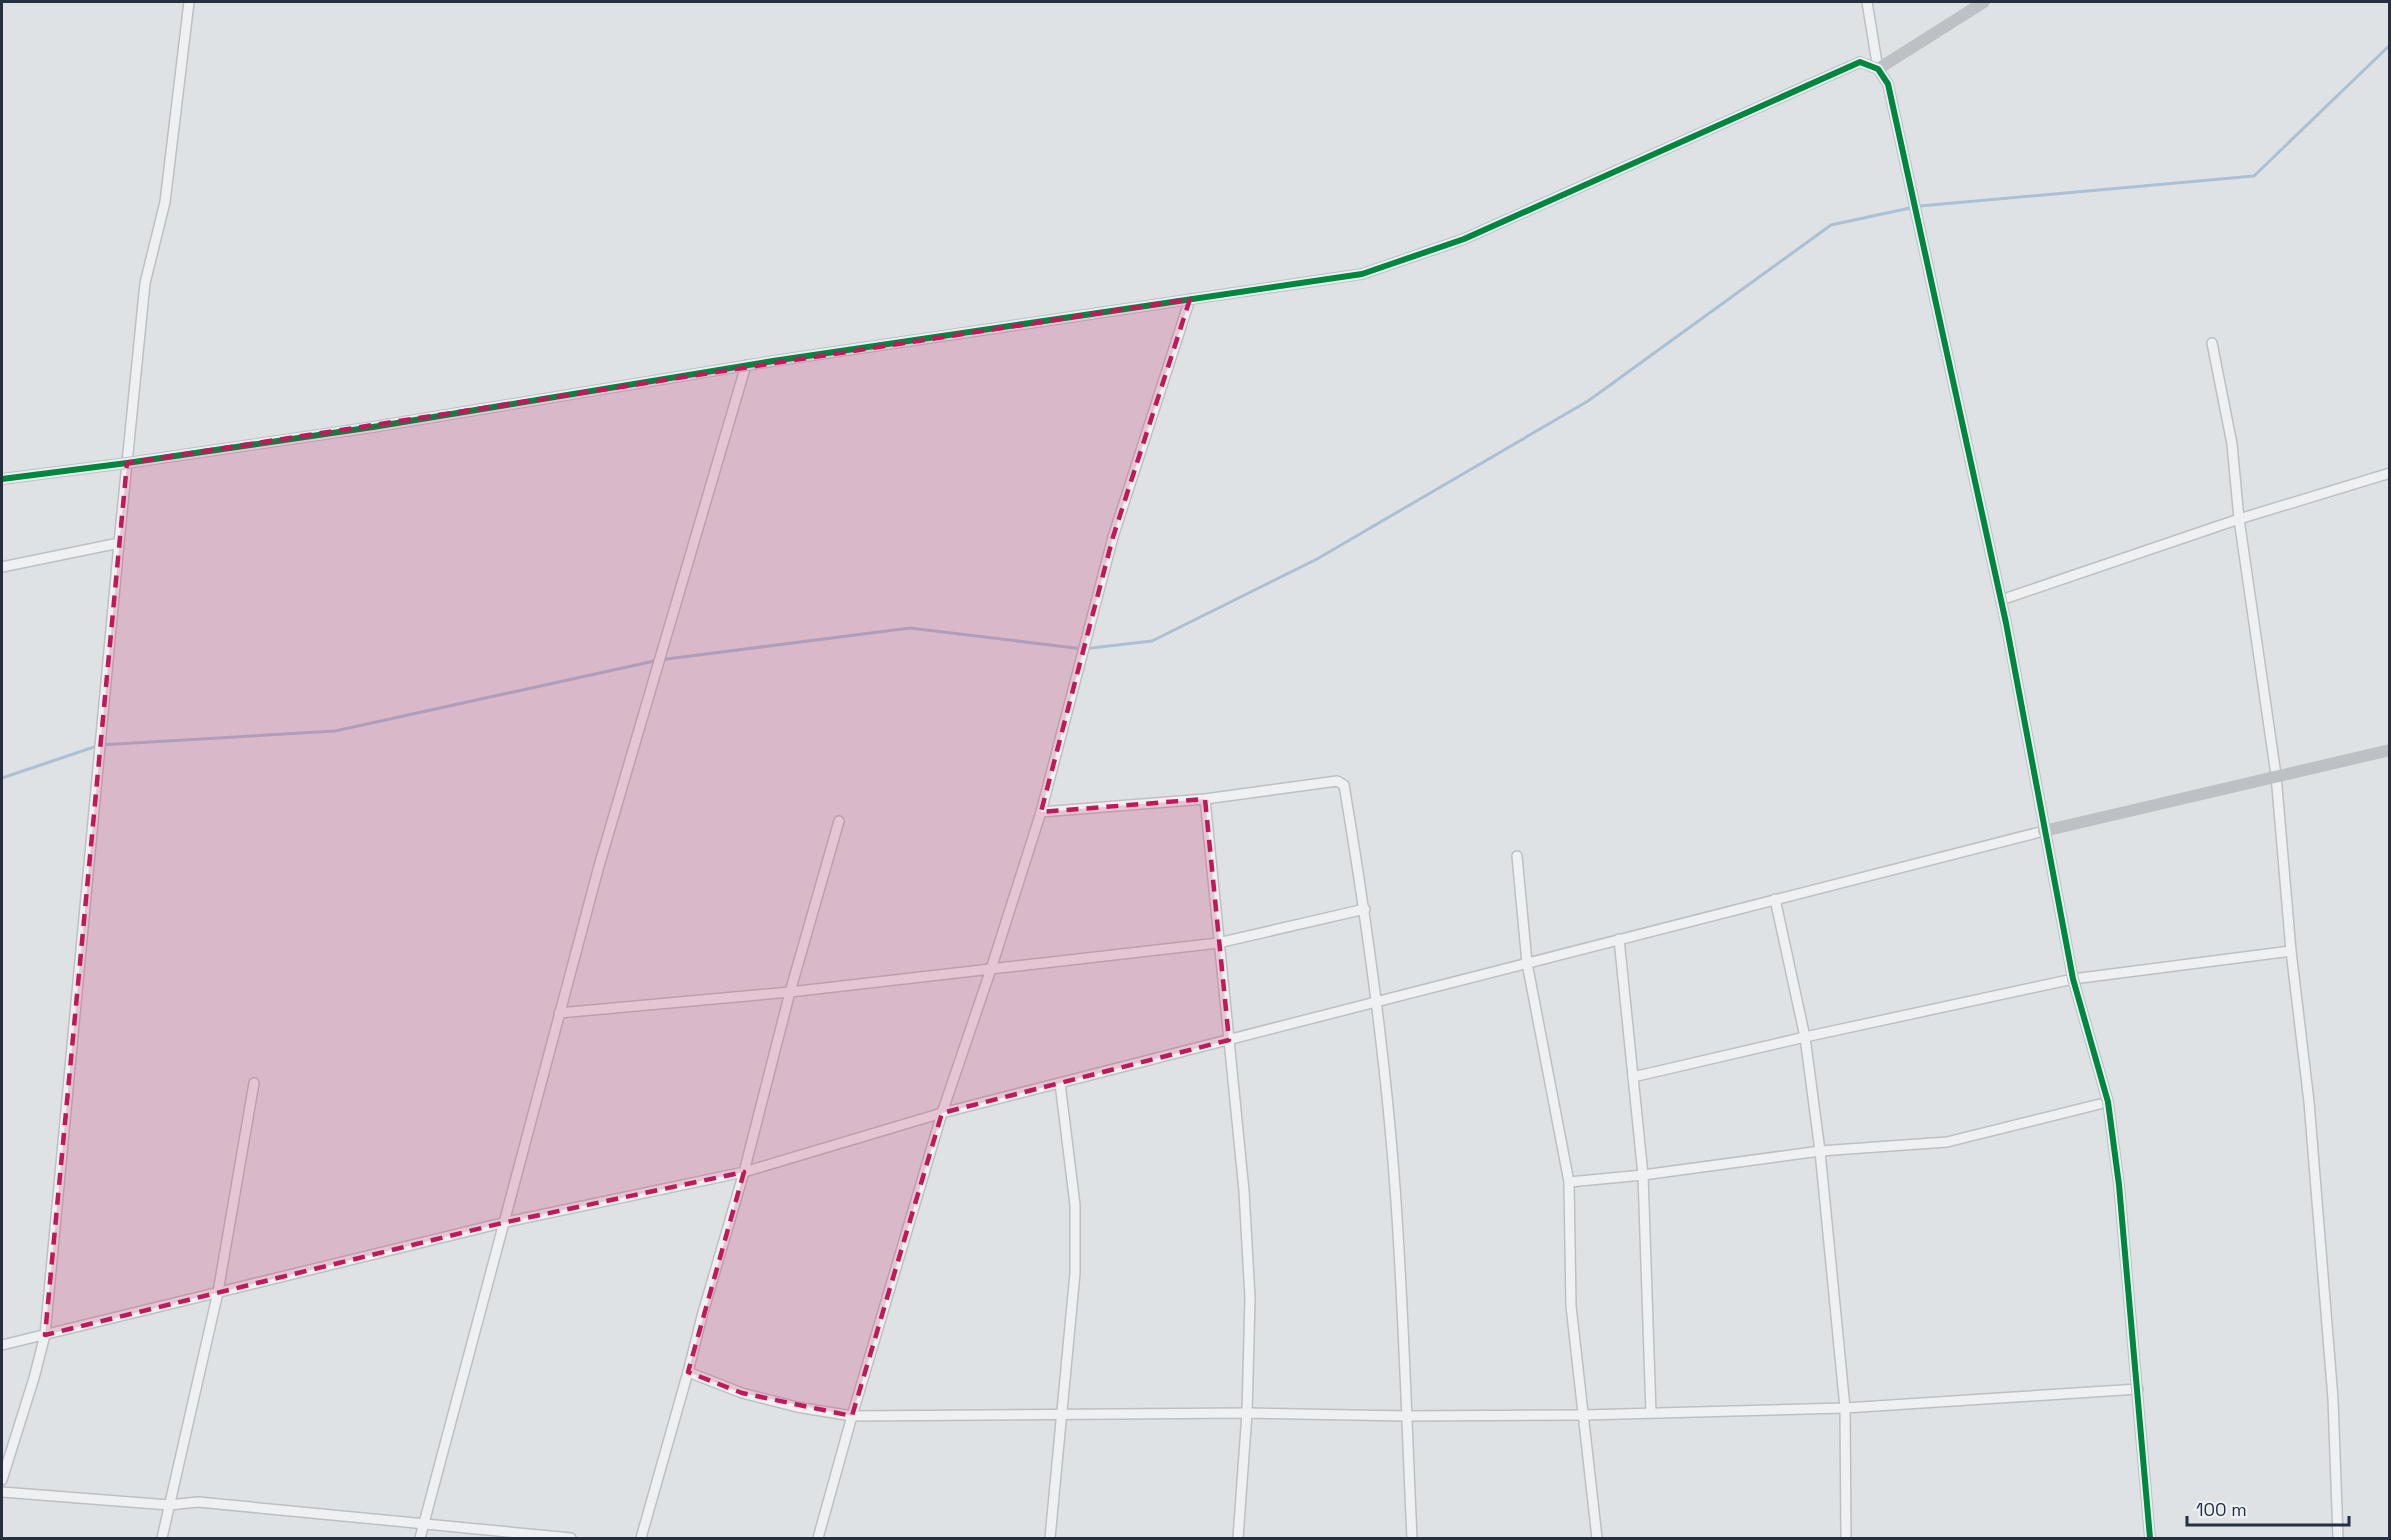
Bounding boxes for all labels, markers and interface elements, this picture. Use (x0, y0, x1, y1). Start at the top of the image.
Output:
scale bar (2187, 1489, 2349, 1527)
text: 100 m (2196, 1498, 2247, 1521)

